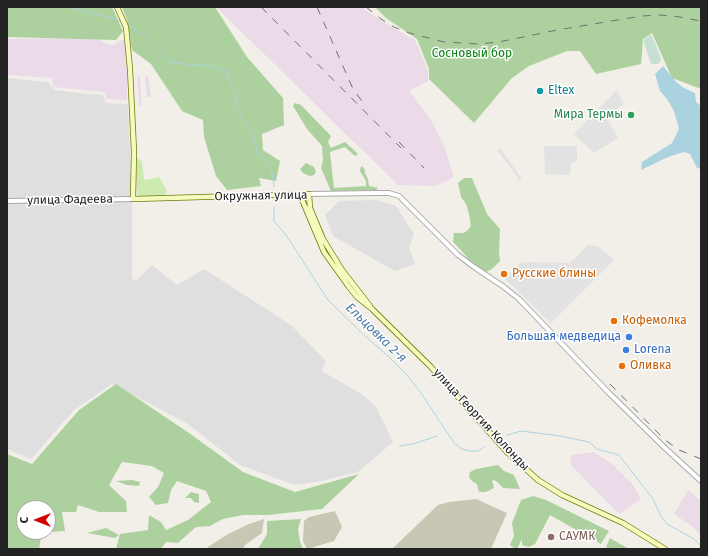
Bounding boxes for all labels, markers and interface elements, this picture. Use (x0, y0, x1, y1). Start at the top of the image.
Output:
park label: Сосновый бор (432, 47, 512, 61)
place label: Eltex (548, 84, 574, 98)
marker: Eltex (535, 86, 545, 96)
place label: Мира Термы (554, 108, 623, 122)
marker: Мира Термы (626, 110, 636, 120)
street label: Окружная улица (214, 188, 308, 204)
street label: улица Фадеева (27, 192, 113, 208)
place label: Русские блины (512, 267, 596, 281)
marker: Русские блины (499, 269, 509, 279)
water label: Ельцовка 2-я (342, 300, 410, 366)
place label: Кофемолка (622, 314, 687, 328)
marker: Кофемолка (609, 316, 619, 326)
place label: Большая медведица (506, 330, 621, 344)
marker: Большая медведица (624, 332, 634, 342)
place label: Lorena (634, 343, 671, 357)
marker: Lorena (621, 345, 631, 355)
place label: Оливка (630, 359, 672, 373)
marker: Оливка (617, 361, 627, 371)
street label: улица Георгия Колонды (430, 366, 532, 474)
north arrow (16, 500, 56, 540)
text: С (18, 517, 31, 523)
place label: САУМК (559, 530, 595, 544)
marker: САУМК (546, 532, 556, 542)

